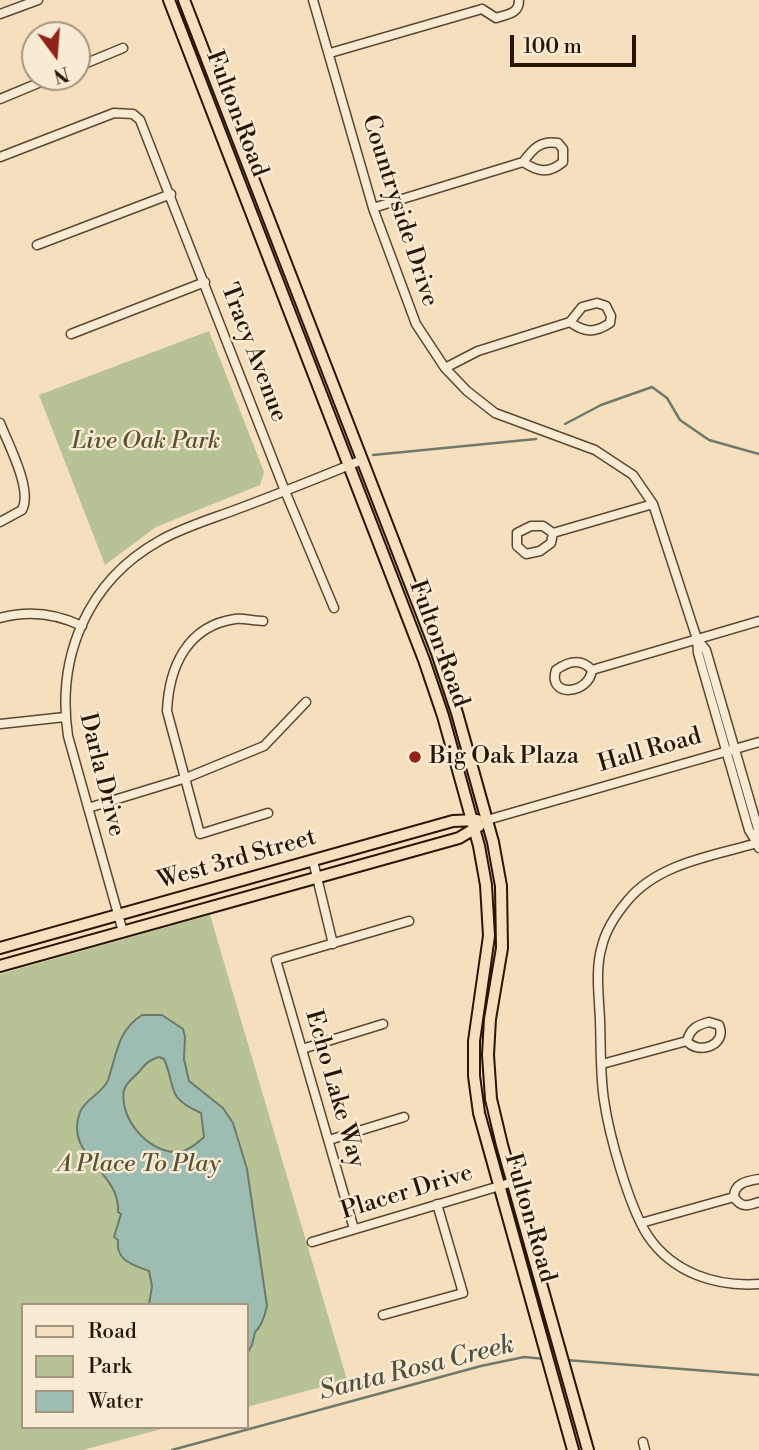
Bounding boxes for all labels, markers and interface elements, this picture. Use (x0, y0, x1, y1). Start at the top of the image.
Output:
north arrow (21, 21, 91, 91)
scale bar (514, 21, 640, 65)
text: 100 m (523, 34, 582, 60)
street label: Fulton Road (199, 47, 273, 181)
text: N (51, 61, 72, 88)
street label: Countryside Drive (354, 112, 444, 310)
street label: Tracy Avenue (213, 280, 293, 426)
park label: Live Oak Park (72, 428, 220, 456)
street label: Fulton Road (402, 577, 474, 711)
street label: Darla Drive (72, 710, 130, 840)
street label: Hall Road (595, 723, 705, 779)
place label: Big Oak Plaza (429, 743, 579, 771)
marker: Big Oak Plaza (407, 749, 423, 765)
street label: West 3rd Street (154, 824, 320, 896)
street label: Echo Lake Way (298, 1007, 370, 1171)
street label: Fulton Road (497, 1150, 561, 1286)
park label: A Place To Play (57, 1151, 221, 1179)
street label: Placer Drive (338, 1159, 476, 1227)
legend (21, 1303, 248, 1429)
text: Road (88, 1319, 137, 1345)
water label: Santa Rosa Creek (316, 1330, 518, 1408)
text: Park (88, 1354, 132, 1380)
text: Water (88, 1389, 143, 1415)

